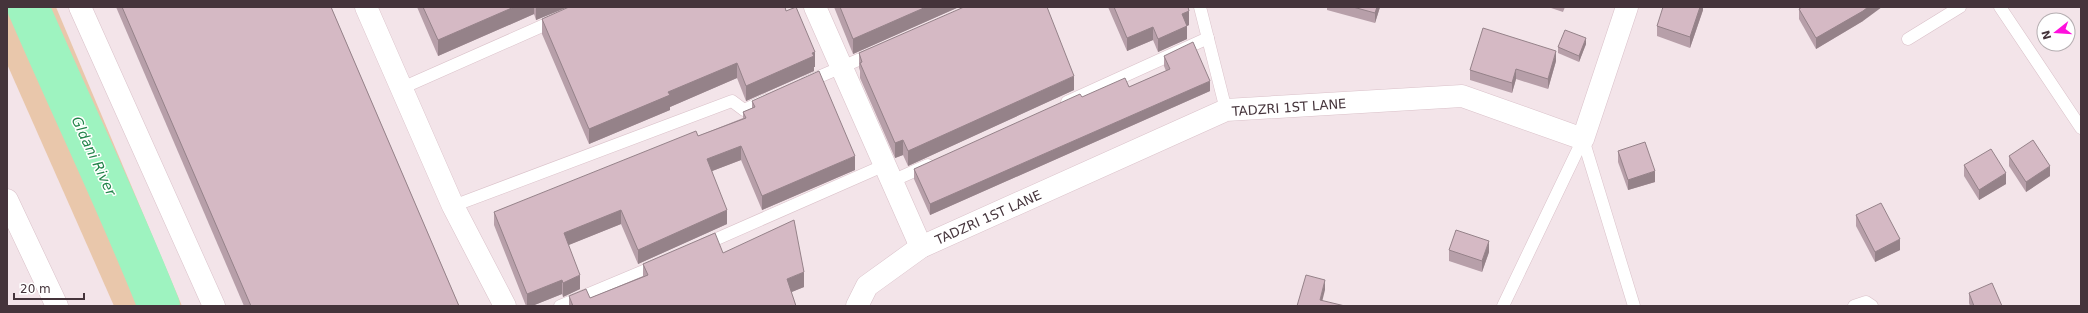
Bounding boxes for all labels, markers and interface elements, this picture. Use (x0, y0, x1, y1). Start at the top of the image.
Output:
north arrow (2036, 12, 2076, 52)
text: N (2039, 28, 2054, 41)
street label: TADZRI 1ST LANE (1230, 96, 1347, 119)
water label: Gldani River (69, 114, 120, 199)
street label: TADZRI 1ST LANE (932, 187, 1044, 248)
scale bar (14, 275, 84, 301)
text: 20 m (20, 282, 51, 296)

